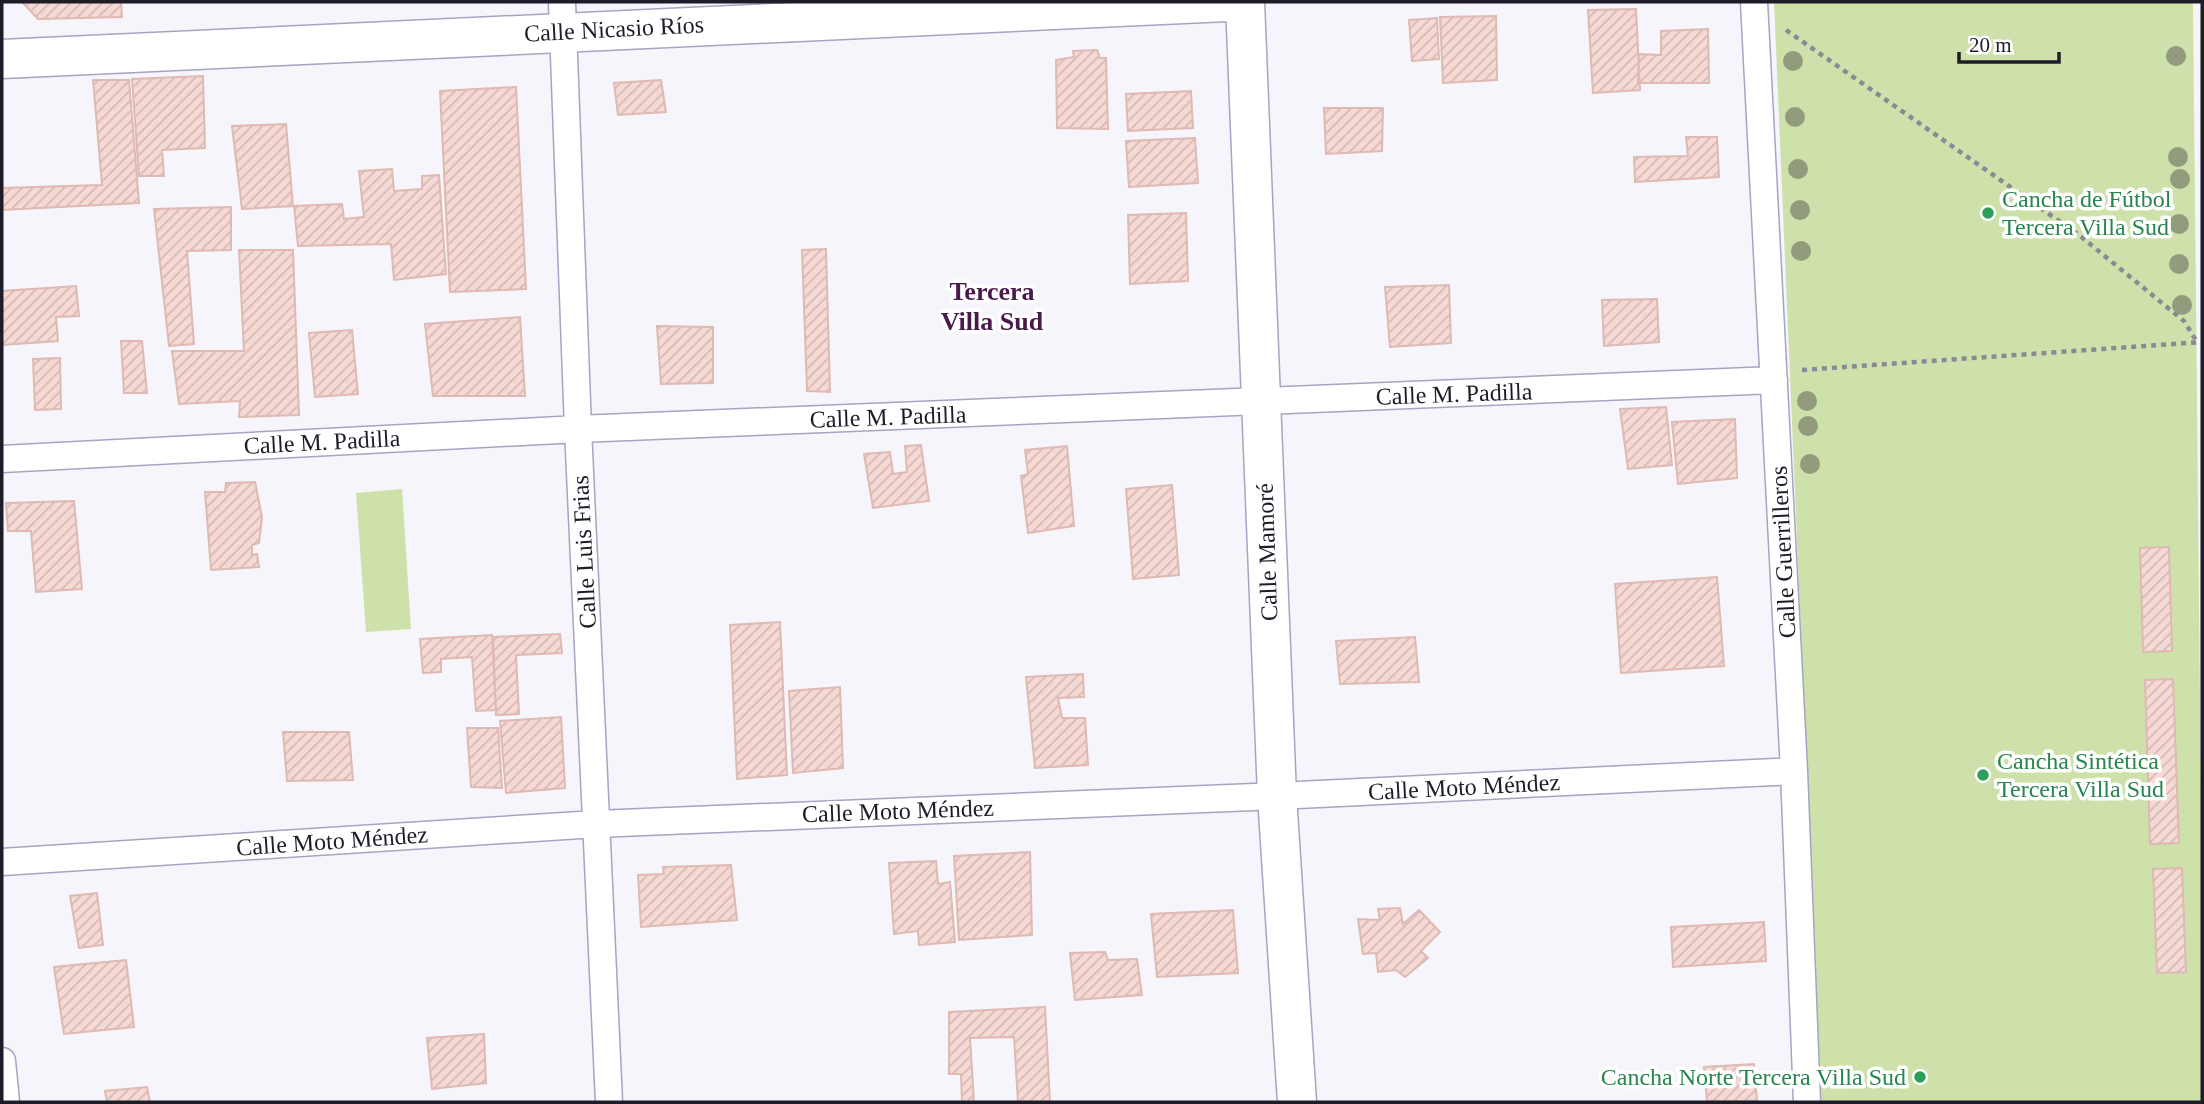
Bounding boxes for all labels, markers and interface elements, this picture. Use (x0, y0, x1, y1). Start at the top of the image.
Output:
street label: Calle Nicasio Ríos (523, 11, 705, 47)
scale bar (1959, 21, 2059, 65)
text: 20 m (1969, 33, 2012, 57)
place label: Cancha de Fútbol Tercera Villa Sud (2002, 186, 2172, 240)
marker: Cancha de Fútbol Tercera Villa Sud (1980, 205, 1996, 221)
district label: Tercera Villa Sud (941, 277, 1044, 336)
street label: Calle M. Padilla (1375, 378, 1533, 410)
street label: Calle M. Padilla (809, 401, 967, 433)
street label: Calle M. Padilla (243, 425, 401, 459)
street label: Calle Guerrilleros (1766, 465, 1800, 639)
street label: Calle Luis Frias (567, 475, 601, 629)
street label: Calle Mamoré (1252, 483, 1282, 621)
place label: Cancha Sintética Tercera Villa Sud (1997, 748, 2164, 802)
marker: Cancha Sintética Tercera Villa Sud (1975, 767, 1991, 783)
street label: Calle Moto Méndez (1367, 769, 1561, 805)
street label: Calle Moto Méndez (802, 795, 994, 827)
street label: Calle Moto Méndez (235, 821, 429, 861)
place label: Cancha Norte Tercera Villa Sud (1601, 1064, 1906, 1090)
marker: Cancha Norte Tercera Villa Sud (1912, 1069, 1928, 1085)

